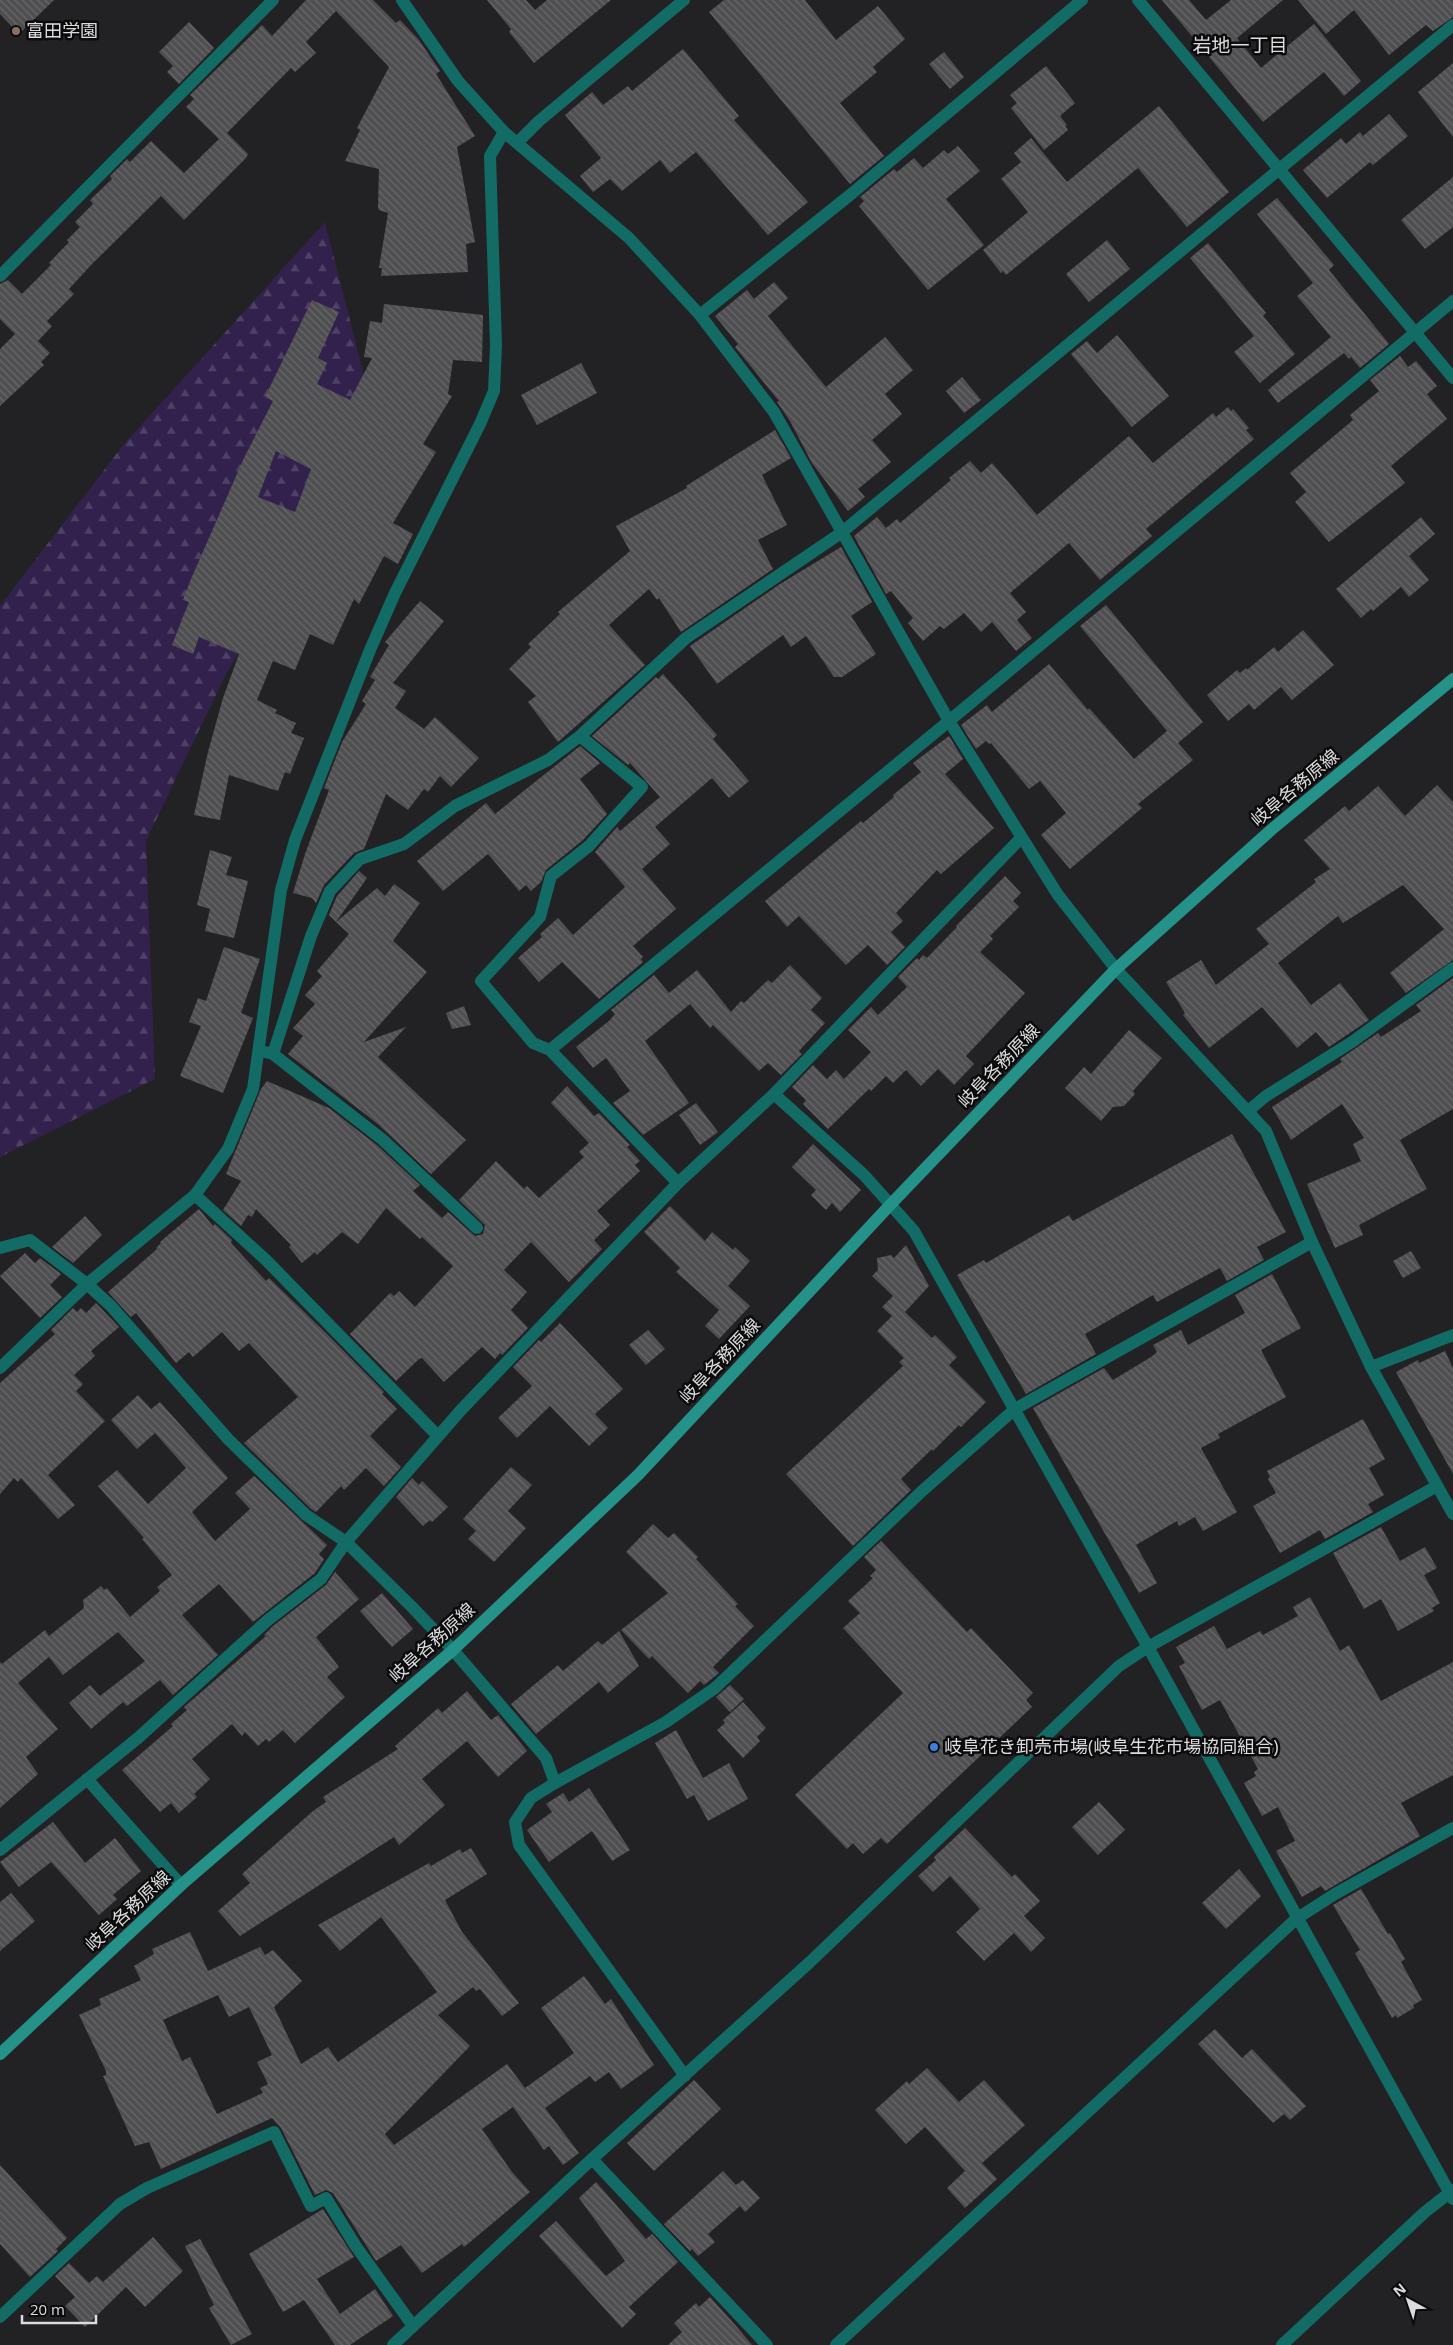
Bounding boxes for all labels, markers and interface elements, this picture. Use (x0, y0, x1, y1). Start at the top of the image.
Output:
place label: 富田学園 (26, 18, 98, 42)
marker: 富田学園 (10, 25, 22, 37)
district label: 岩地一丁目 (1192, 32, 1288, 58)
street label: 岐阜各務原線 (1245, 743, 1343, 831)
street label: 岐阜各務原線 (952, 1018, 1044, 1112)
street label: 岐阜各務原線 (674, 1313, 765, 1408)
street label: 岐阜各務原線 (383, 1597, 479, 1687)
place label: 岐阜花き卸売市場(岐阜生花市場協同組合) (944, 1734, 1279, 1758)
marker: 岐阜花き卸売市場(岐阜生花市場協同組合) (928, 1741, 940, 1753)
street label: 岐阜各務原線 (80, 1865, 175, 1956)
north arrow (1383, 2275, 1433, 2325)
text: N (1389, 2279, 1410, 2301)
scale bar (22, 2292, 96, 2324)
text: 20 m (30, 2299, 65, 2319)

